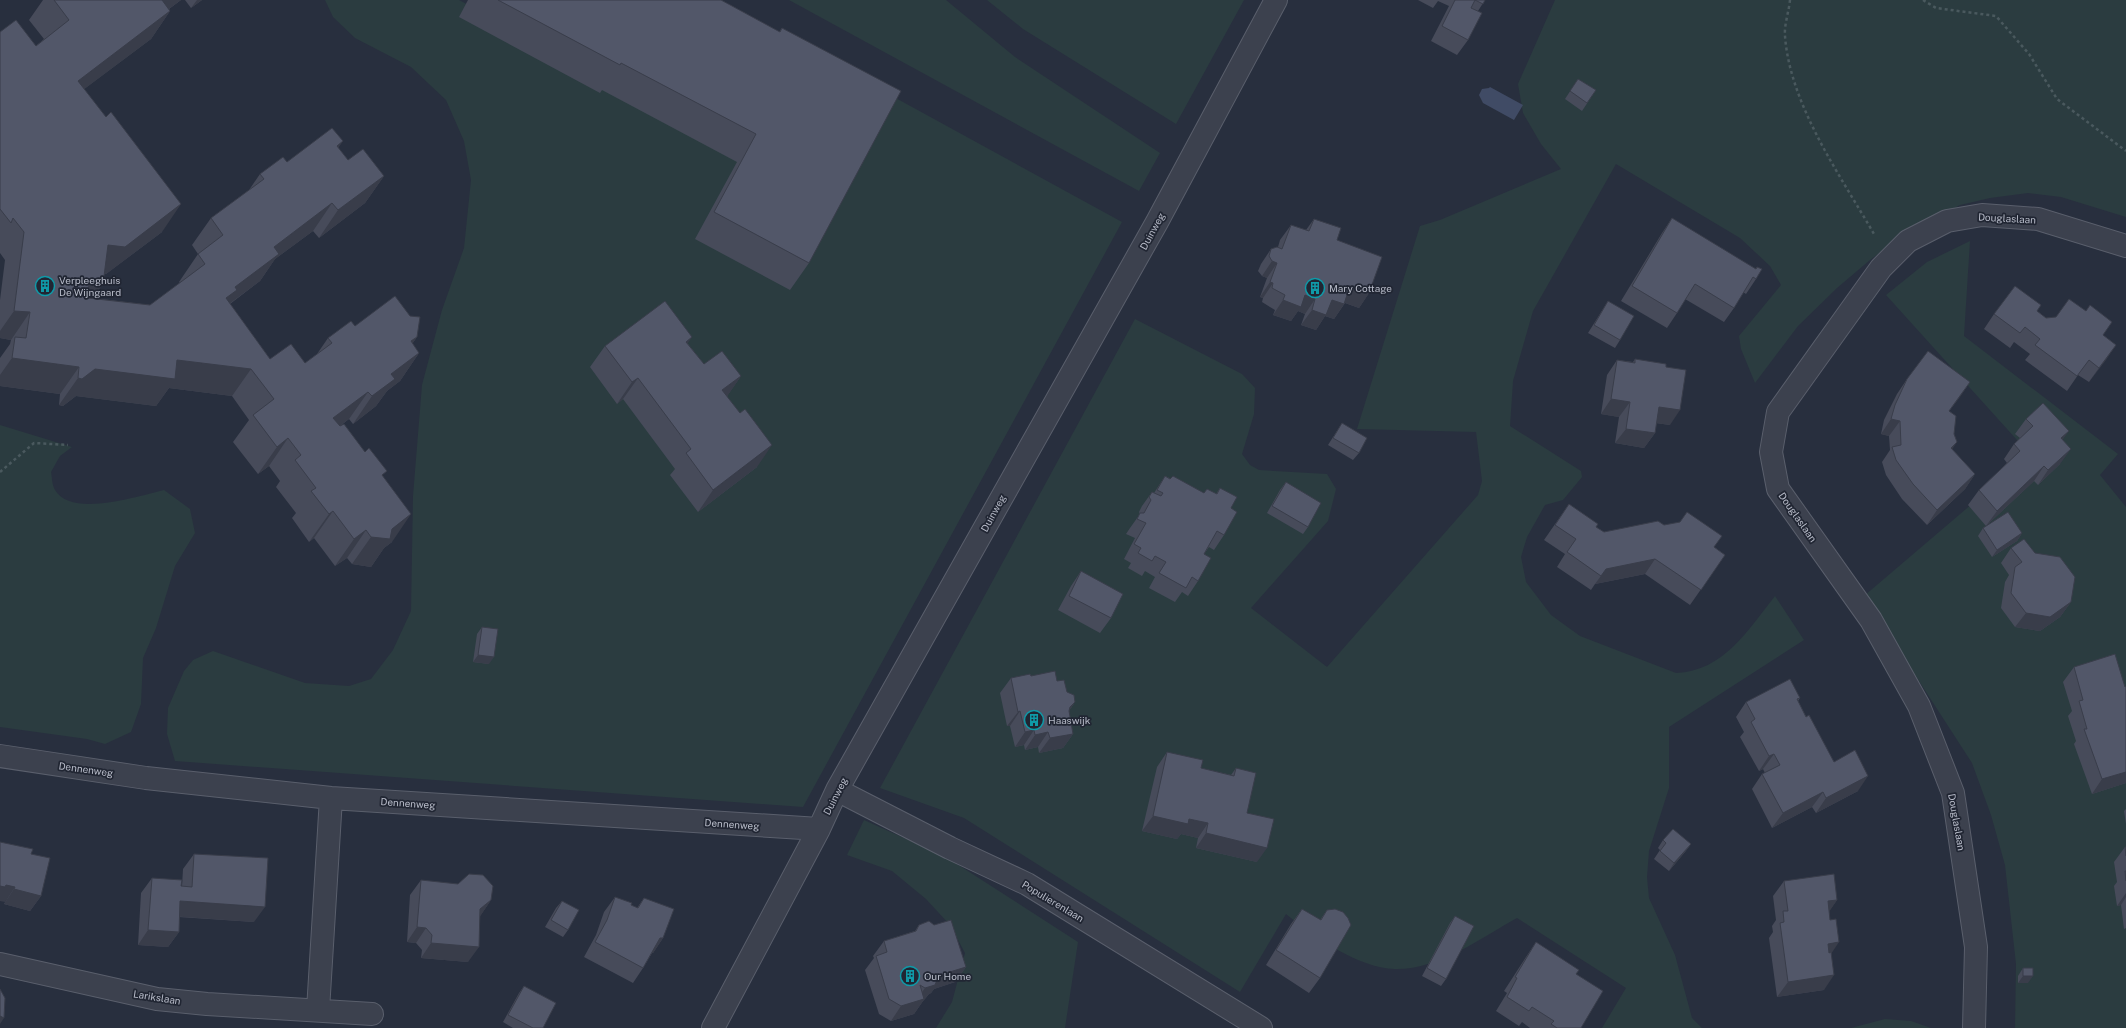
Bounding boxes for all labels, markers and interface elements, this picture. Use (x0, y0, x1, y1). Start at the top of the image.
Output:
street label: Duinweg (1137, 210, 1167, 252)
street label: Douglaslaan (1978, 210, 2036, 226)
place label: Verpleeghuis De Wijngaard (59, 274, 121, 298)
building icon: Verpleeghuis De Wijngaard (34, 275, 56, 297)
building icon: Mary Cottage (1304, 277, 1326, 299)
place label: Mary Cottage (1329, 282, 1392, 294)
street label: Douglaslaan (1776, 490, 1820, 544)
street label: Duinweg (978, 492, 1008, 534)
building icon: Haaswijk (1023, 709, 1045, 731)
place label: Haaswijk (1048, 714, 1091, 726)
street label: Dennenweg (58, 759, 114, 779)
street label: Duinweg (820, 775, 850, 817)
street label: Douglaslaan (1946, 792, 1968, 852)
street label: Dennenweg (380, 795, 436, 811)
street label: Dennenweg (704, 816, 760, 832)
street label: Populierenlaan (1020, 878, 1086, 924)
building icon: Our Home (899, 965, 921, 987)
place label: Our Home (924, 970, 971, 982)
street label: Larikslaan (132, 987, 182, 1007)

